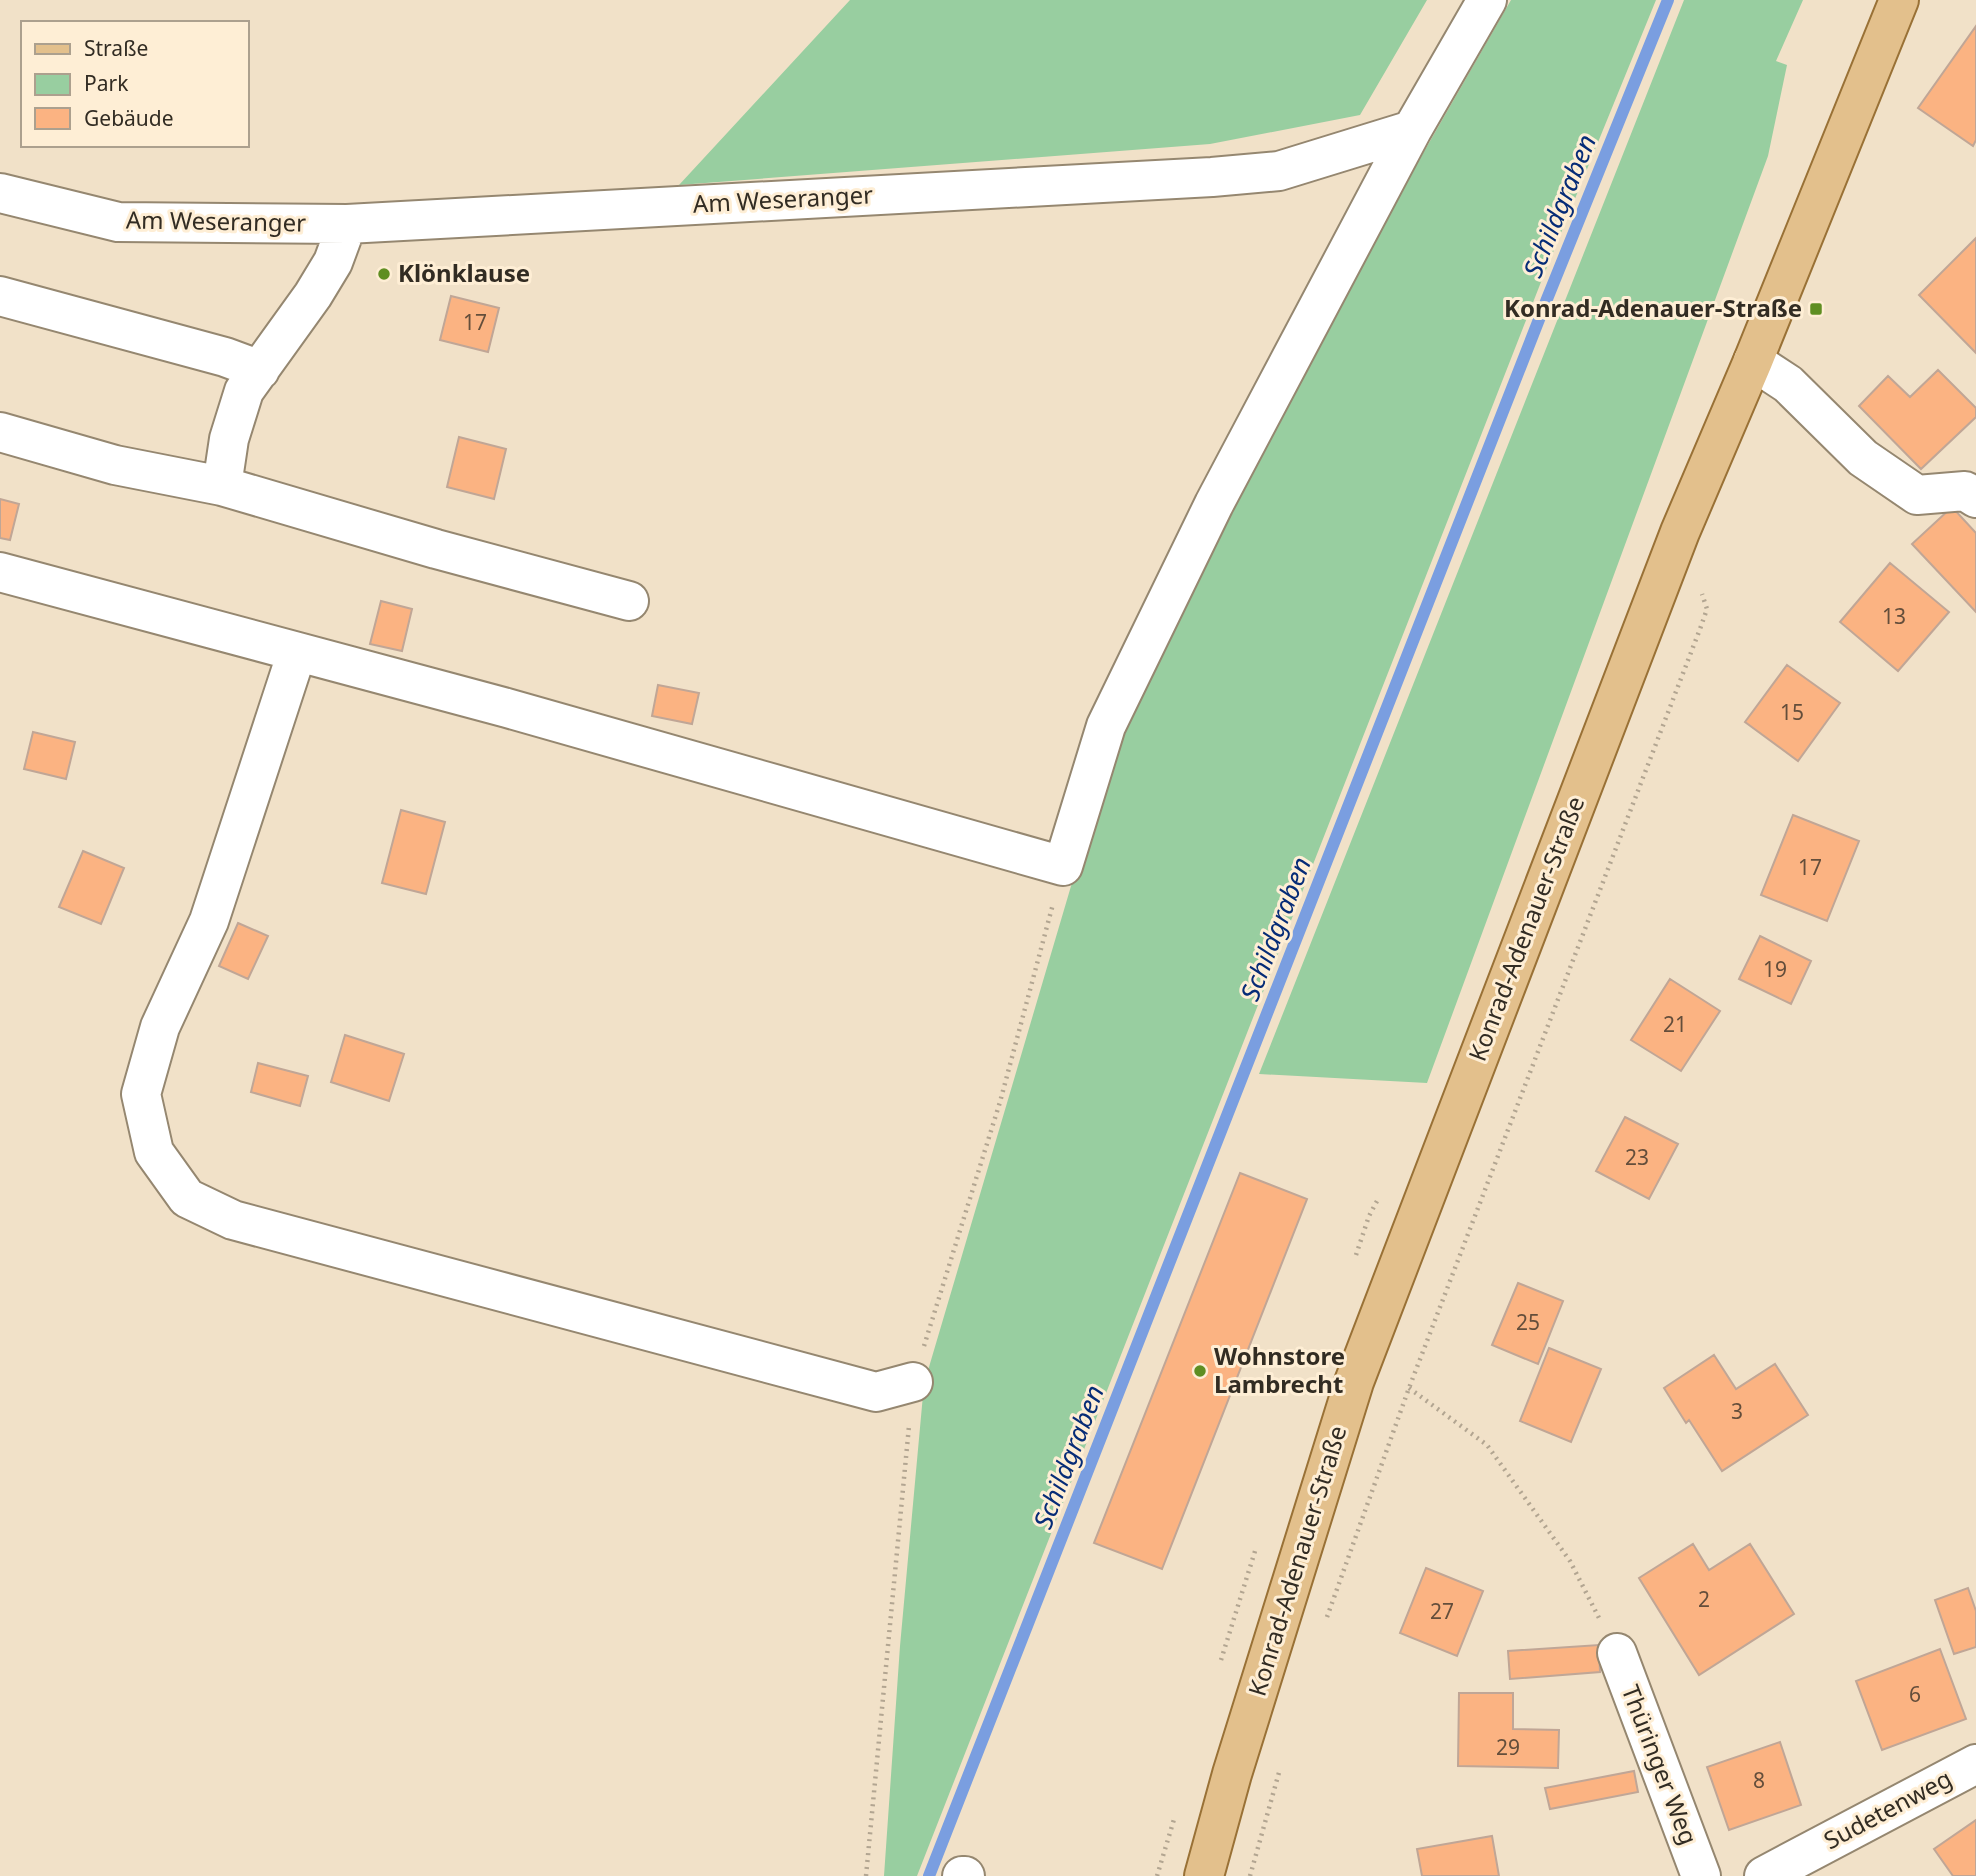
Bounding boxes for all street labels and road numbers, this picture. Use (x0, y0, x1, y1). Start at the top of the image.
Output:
street label: Am Weseranger (692, 177, 874, 220)
street label: Am Weseranger (126, 202, 307, 239)
street label: Konrad-Adenauer-Straße (1460, 791, 1591, 1066)
street label: Konrad-Adenauer-Straße (1240, 1421, 1353, 1700)
street label: Thüringer Weg (1615, 1680, 1706, 1849)
street label: Sudetenweg (1818, 1761, 1957, 1856)

